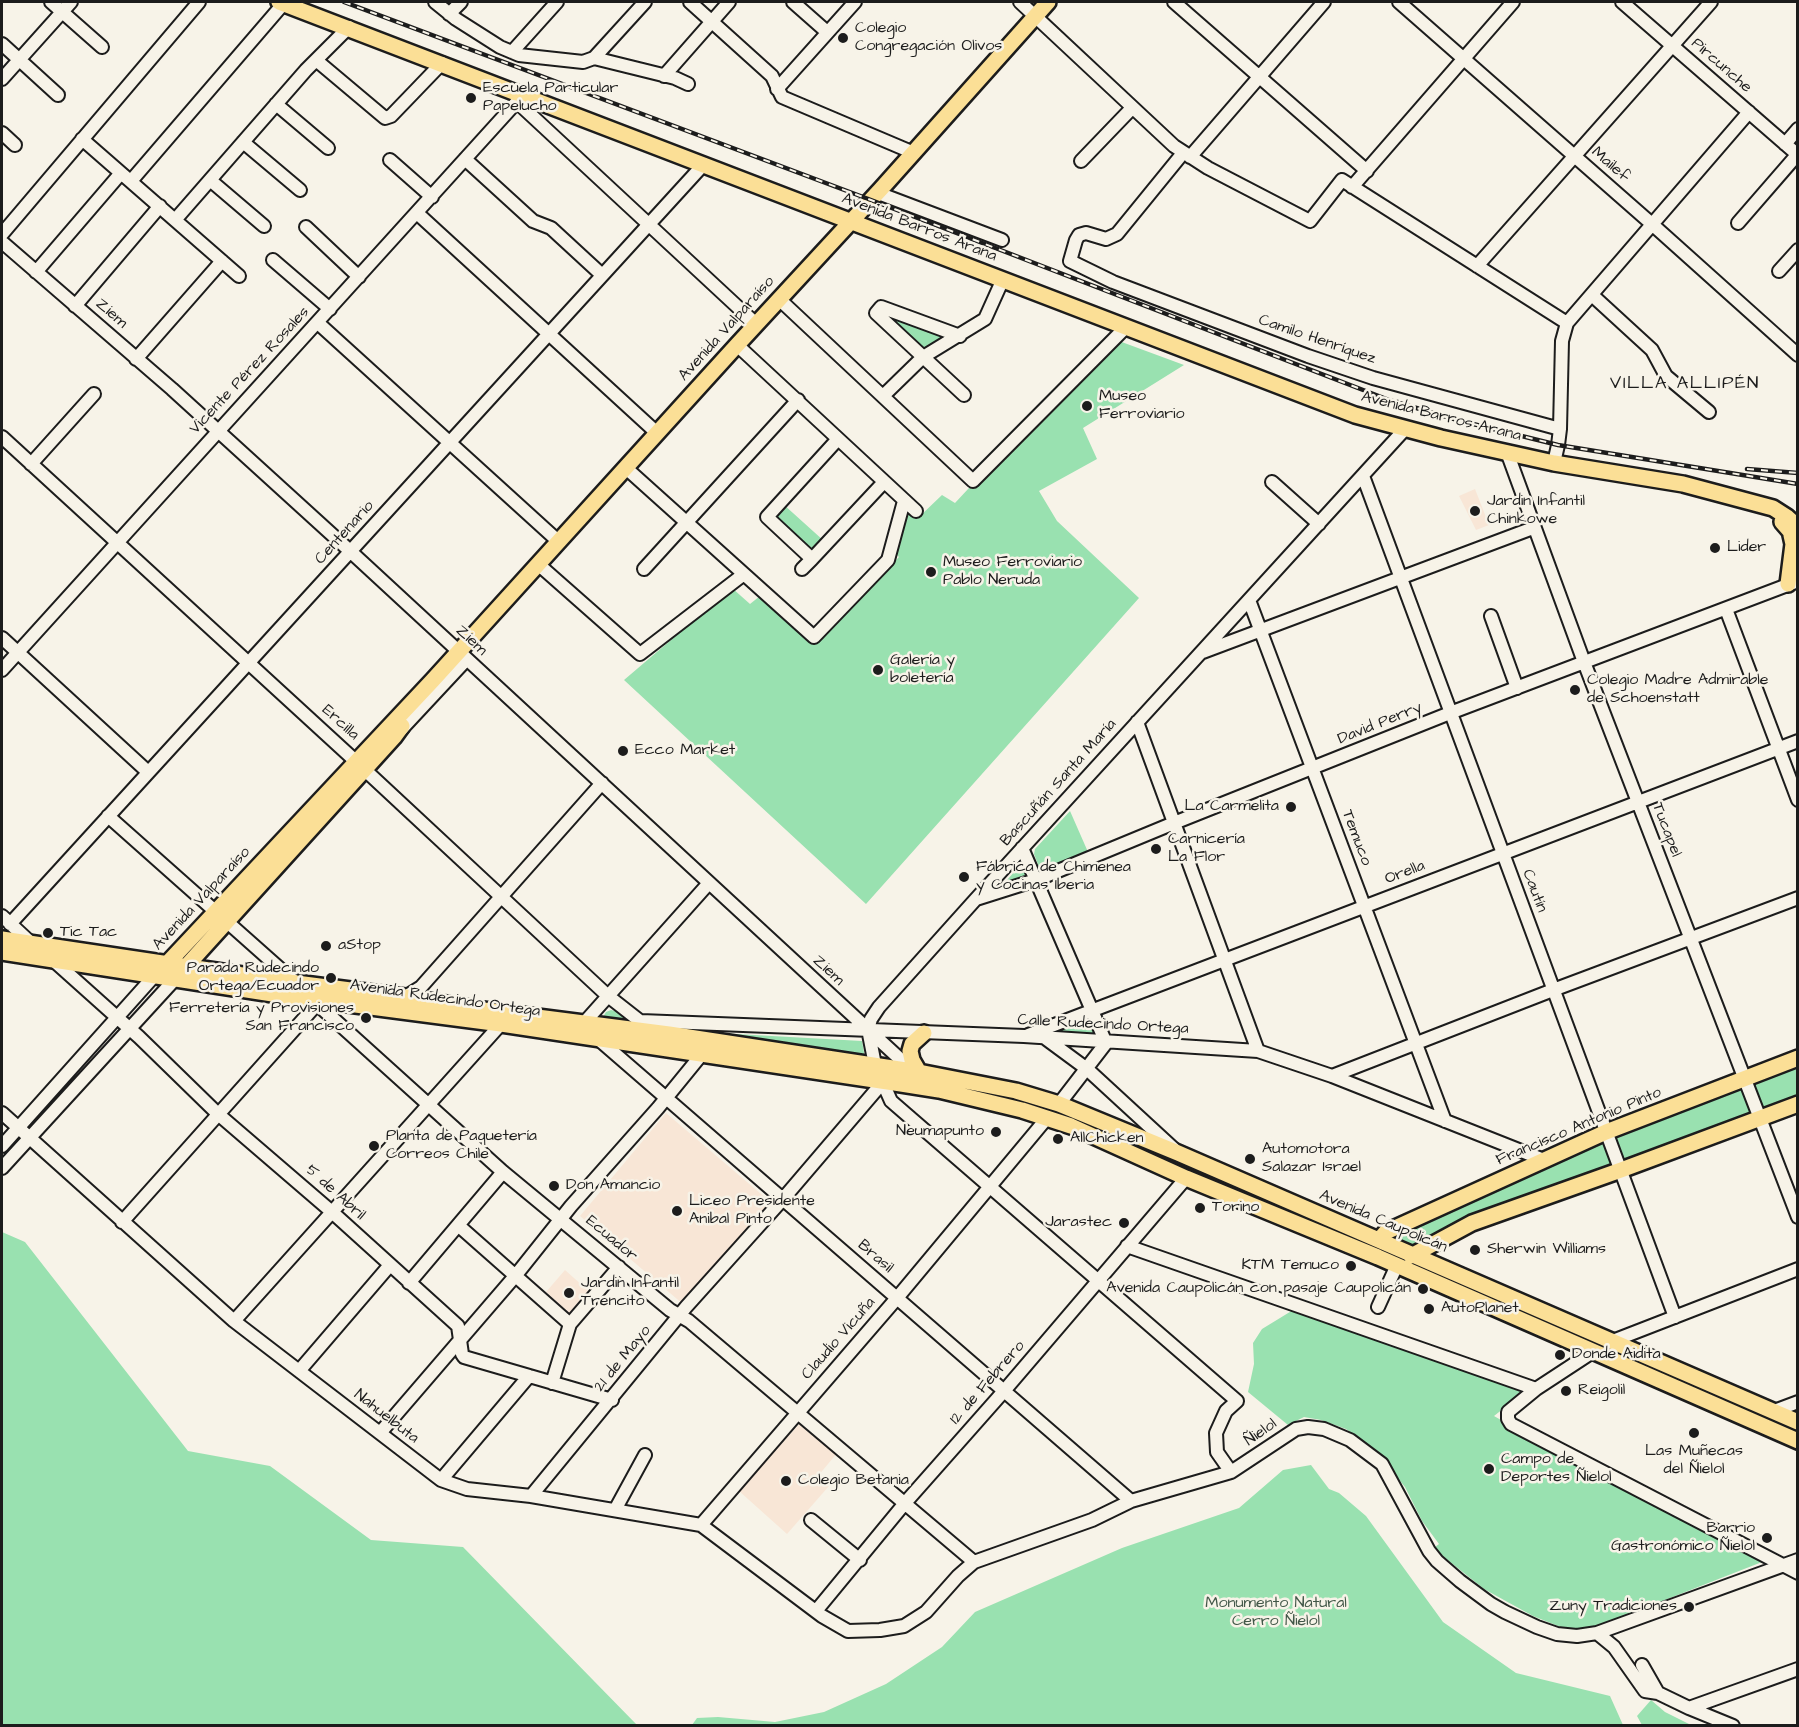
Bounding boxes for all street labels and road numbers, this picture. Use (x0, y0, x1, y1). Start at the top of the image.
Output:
street label: Pircunche (1687, 34, 1755, 98)
street label: Mailef (1587, 143, 1633, 187)
street label: Avenida Barros Arana (839, 190, 999, 266)
street label: Avenida Valparaíso (675, 273, 779, 385)
street label: Ziem (91, 295, 131, 333)
street label: Vicente Pérez Rosales (186, 303, 314, 439)
street label: Camilo Henríquez (1256, 311, 1378, 369)
street label: Avenida Barros Arana (1359, 388, 1523, 446)
street label: Centenario (311, 497, 379, 569)
street label: Ziem (451, 622, 491, 660)
street label: David Perry (1335, 698, 1425, 750)
street label: Ercilla (317, 701, 363, 745)
street label: Bascuñán Santa María (997, 715, 1121, 851)
street label: Tucapel (1647, 800, 1685, 860)
street label: Temuco (1337, 807, 1375, 869)
street label: Avenida Valparaíso (149, 843, 255, 955)
street label: Orella (1382, 857, 1428, 889)
street label: Cautín (1517, 867, 1551, 915)
street label: Ziem (808, 952, 848, 990)
street label: Avenida Rudecindo Ortega (349, 976, 541, 1022)
street label: Calle Rudecindo Ortega (1017, 1011, 1189, 1039)
street label: Francisco Antonio Pinto (1493, 1083, 1665, 1171)
street label: 5 de Abril (301, 1161, 369, 1225)
street label: Avenida Caupolicán (1316, 1186, 1450, 1258)
street label: Ecuador (581, 1212, 641, 1266)
street label: Brasil (853, 1236, 897, 1278)
street label: Claudio Vicuña (798, 1294, 880, 1384)
street label: 21 de Mayo (590, 1322, 656, 1396)
street label: 12 de Febrero (946, 1337, 1030, 1429)
street label: Nahuelbuta (350, 1386, 422, 1448)
street label: Ñielol (1241, 1415, 1281, 1451)

